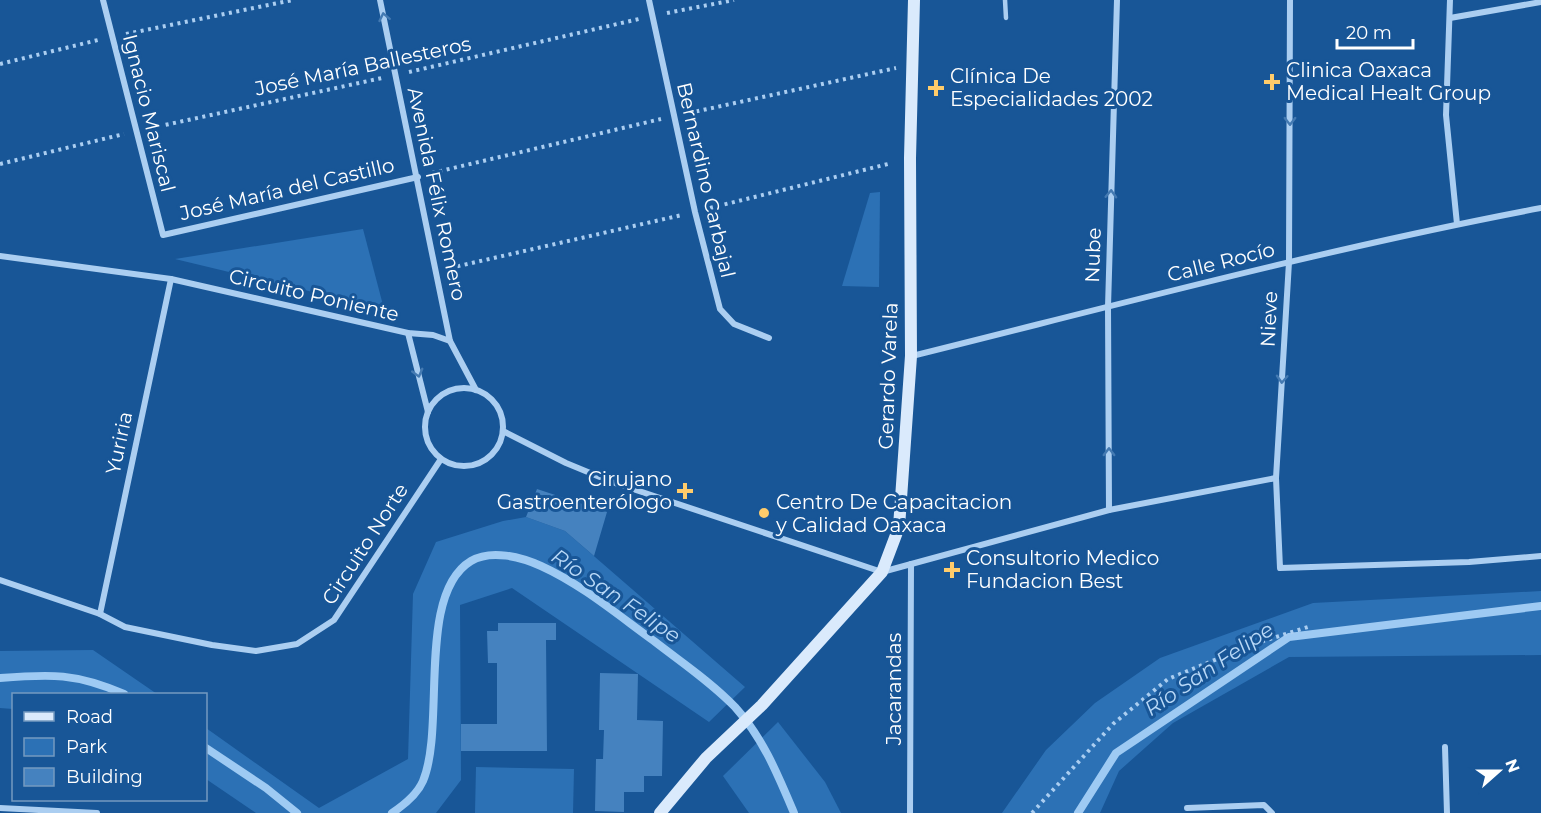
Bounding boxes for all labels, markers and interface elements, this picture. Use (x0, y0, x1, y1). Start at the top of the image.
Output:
one-way arrow (378, 12, 391, 22)
scale bar (1337, 12, 1414, 50)
text: 20 m (1346, 22, 1392, 44)
street label: José María Ballesteros (252, 31, 473, 101)
street label: Ignacio Mariscal (118, 32, 180, 194)
place label: Clinica Oaxaca Medical Healt Group (1286, 58, 1491, 105)
place label: Clínica De Especialidades 2002 (950, 64, 1153, 111)
marker: Clinica Oaxaca Medical Healt Group (1263, 73, 1281, 91)
marker: Clínica De Especialidades 2002 (927, 79, 945, 97)
street label: Bernardino Carbajal (672, 80, 740, 280)
street label: Avenida Félix Romero (403, 85, 471, 303)
one-way arrow (1284, 117, 1296, 126)
street label: José María del Castillo (176, 153, 397, 226)
one-way arrow (1105, 189, 1118, 198)
street label: Nube (1080, 227, 1106, 283)
street label: Calle Rocío (1165, 237, 1277, 287)
street label: Circuito Poniente (227, 264, 401, 326)
street label: Nieve (1256, 290, 1282, 348)
street label: Gerardo Varela (873, 302, 903, 450)
one-way arrow (411, 367, 423, 377)
one-way arrow (1276, 375, 1289, 384)
street label: Yuriria (101, 409, 137, 477)
one-way arrow (1103, 447, 1115, 456)
place label: Cirujano Gastroenterólogo (497, 467, 672, 514)
street label: Circuito Norte (317, 479, 413, 609)
marker: Cirujano Gastroenterólogo (676, 482, 694, 500)
place label: Centro De Capacitacion y Calidad Oaxaca (775, 490, 1012, 537)
marker: Centro De Capacitacion y Calidad Oaxaca (757, 506, 771, 520)
water label: Río San Felipe (547, 543, 686, 648)
place label: Consultorio Medico Fundacion Best (966, 546, 1159, 593)
marker: Consultorio Medico Fundacion Best (943, 561, 961, 579)
water label: Río San Felipe (1139, 616, 1278, 721)
street label: Jacarandas (882, 632, 906, 746)
legend (12, 693, 207, 801)
text: Road (66, 706, 113, 728)
text: Park (66, 736, 107, 758)
north arrow (1469, 741, 1529, 801)
text: N (1501, 756, 1524, 775)
text: Building (66, 766, 143, 788)

